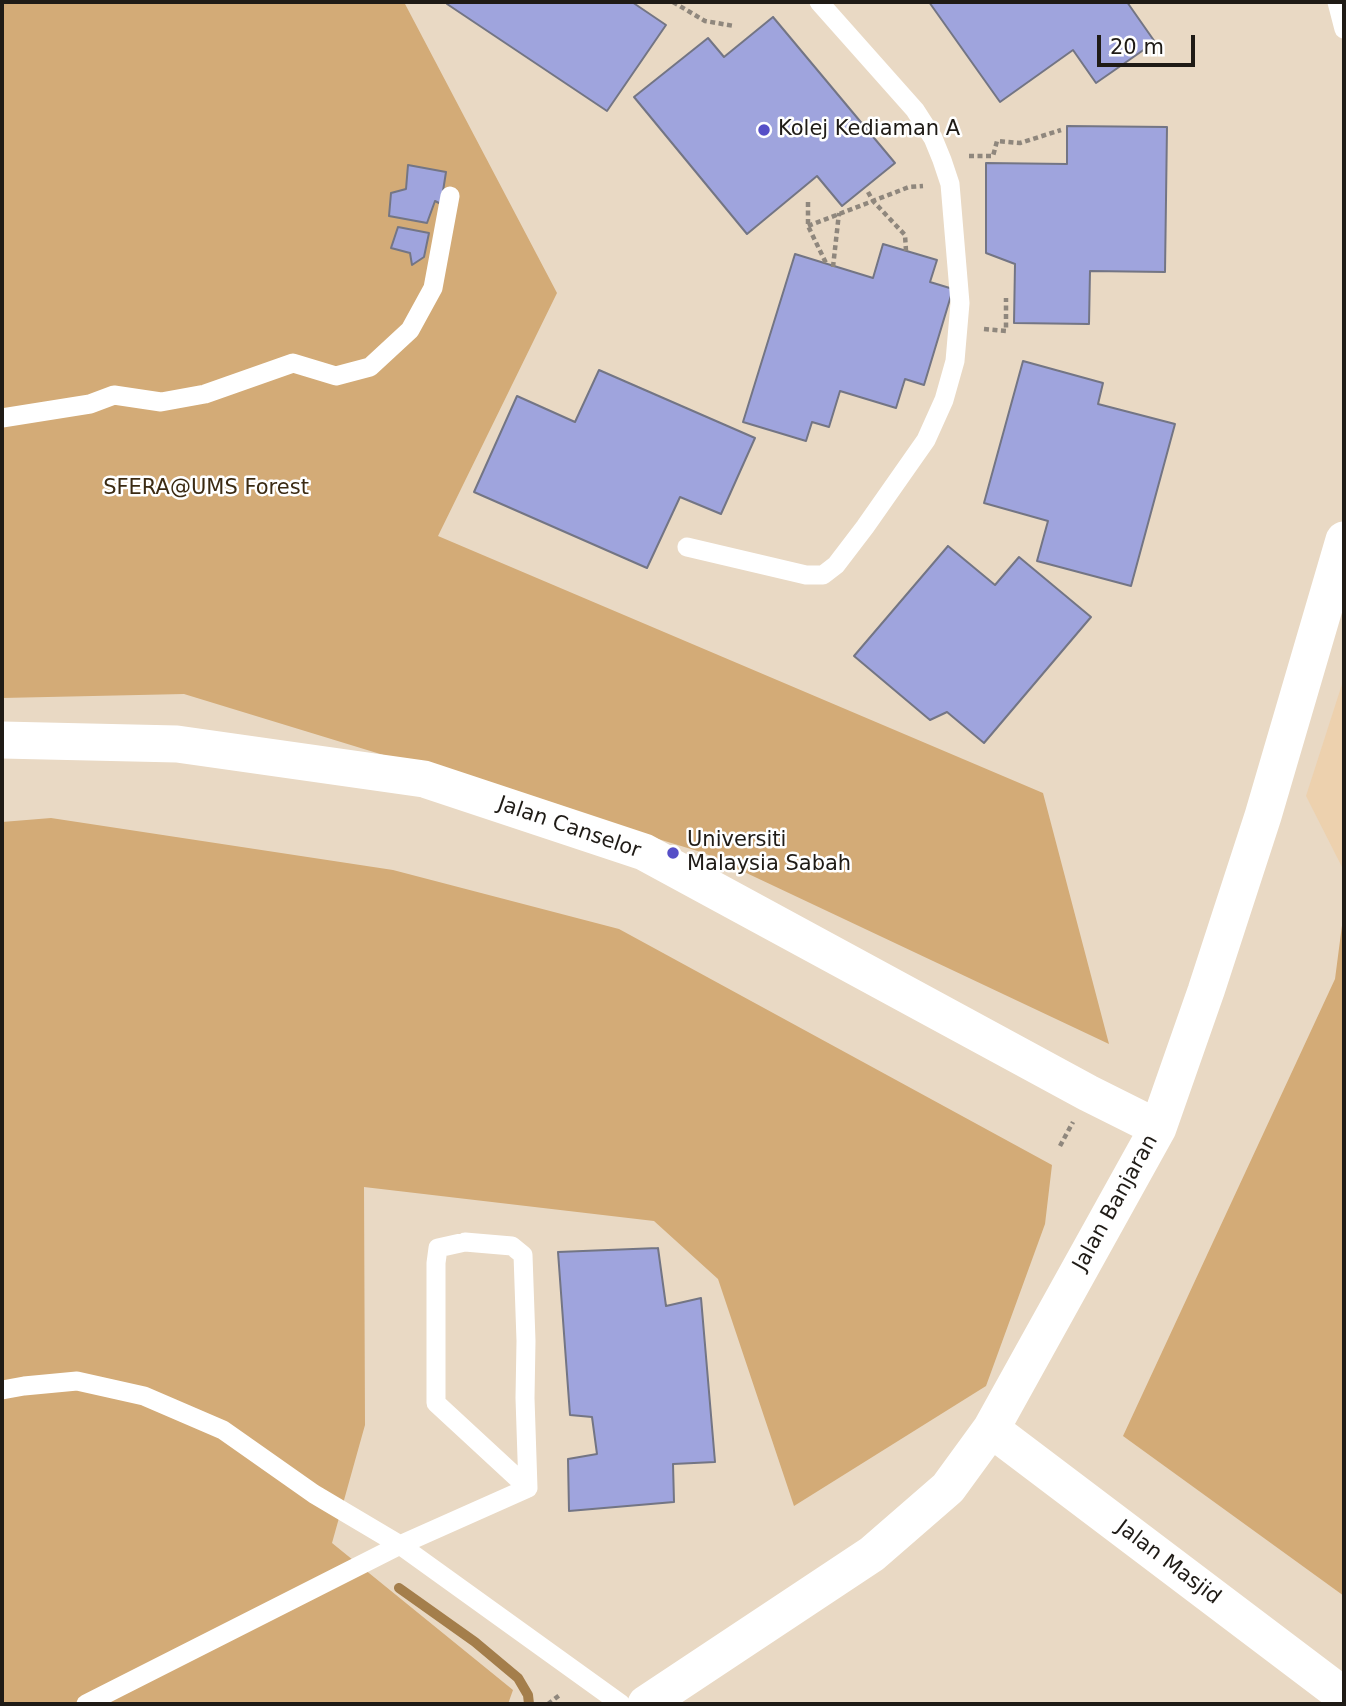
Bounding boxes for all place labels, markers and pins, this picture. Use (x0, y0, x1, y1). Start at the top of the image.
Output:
place label: Kolej Kediaman A (778, 117, 960, 143)
marker: Kolej Kediaman A (756, 122, 772, 138)
place label: Universiti Malaysia Sabah (687, 828, 851, 878)
marker: Universiti Malaysia Sabah (665, 845, 681, 861)

